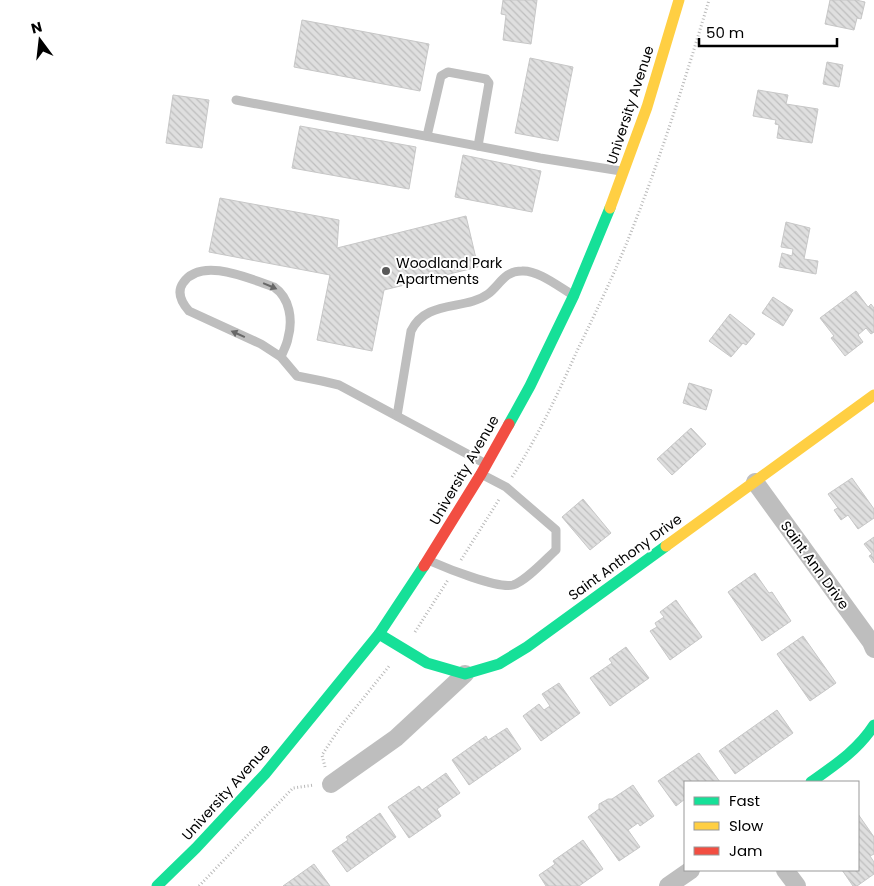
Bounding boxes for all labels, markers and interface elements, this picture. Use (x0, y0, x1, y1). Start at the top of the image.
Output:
north arrow (15, 15, 65, 65)
scale bar (699, 15, 836, 47)
text: N (29, 16, 44, 38)
text: 50 m (706, 22, 744, 43)
street label: University Avenue (601, 43, 659, 167)
place label: Woodland Park Apartments (396, 253, 503, 289)
marker: Woodland Park Apartments (380, 265, 392, 277)
one-way arrow (263, 283, 277, 291)
one-way arrow (231, 329, 245, 337)
street label: University Avenue (424, 411, 504, 529)
street label: Saint Anthony Drive (564, 509, 686, 605)
street label: Saint Ann Drive (776, 517, 854, 614)
street label: University Avenue (177, 739, 275, 845)
legend (684, 781, 859, 871)
text: Fast (729, 790, 760, 811)
text: Slow (729, 815, 764, 836)
text: Jam (729, 840, 763, 861)

